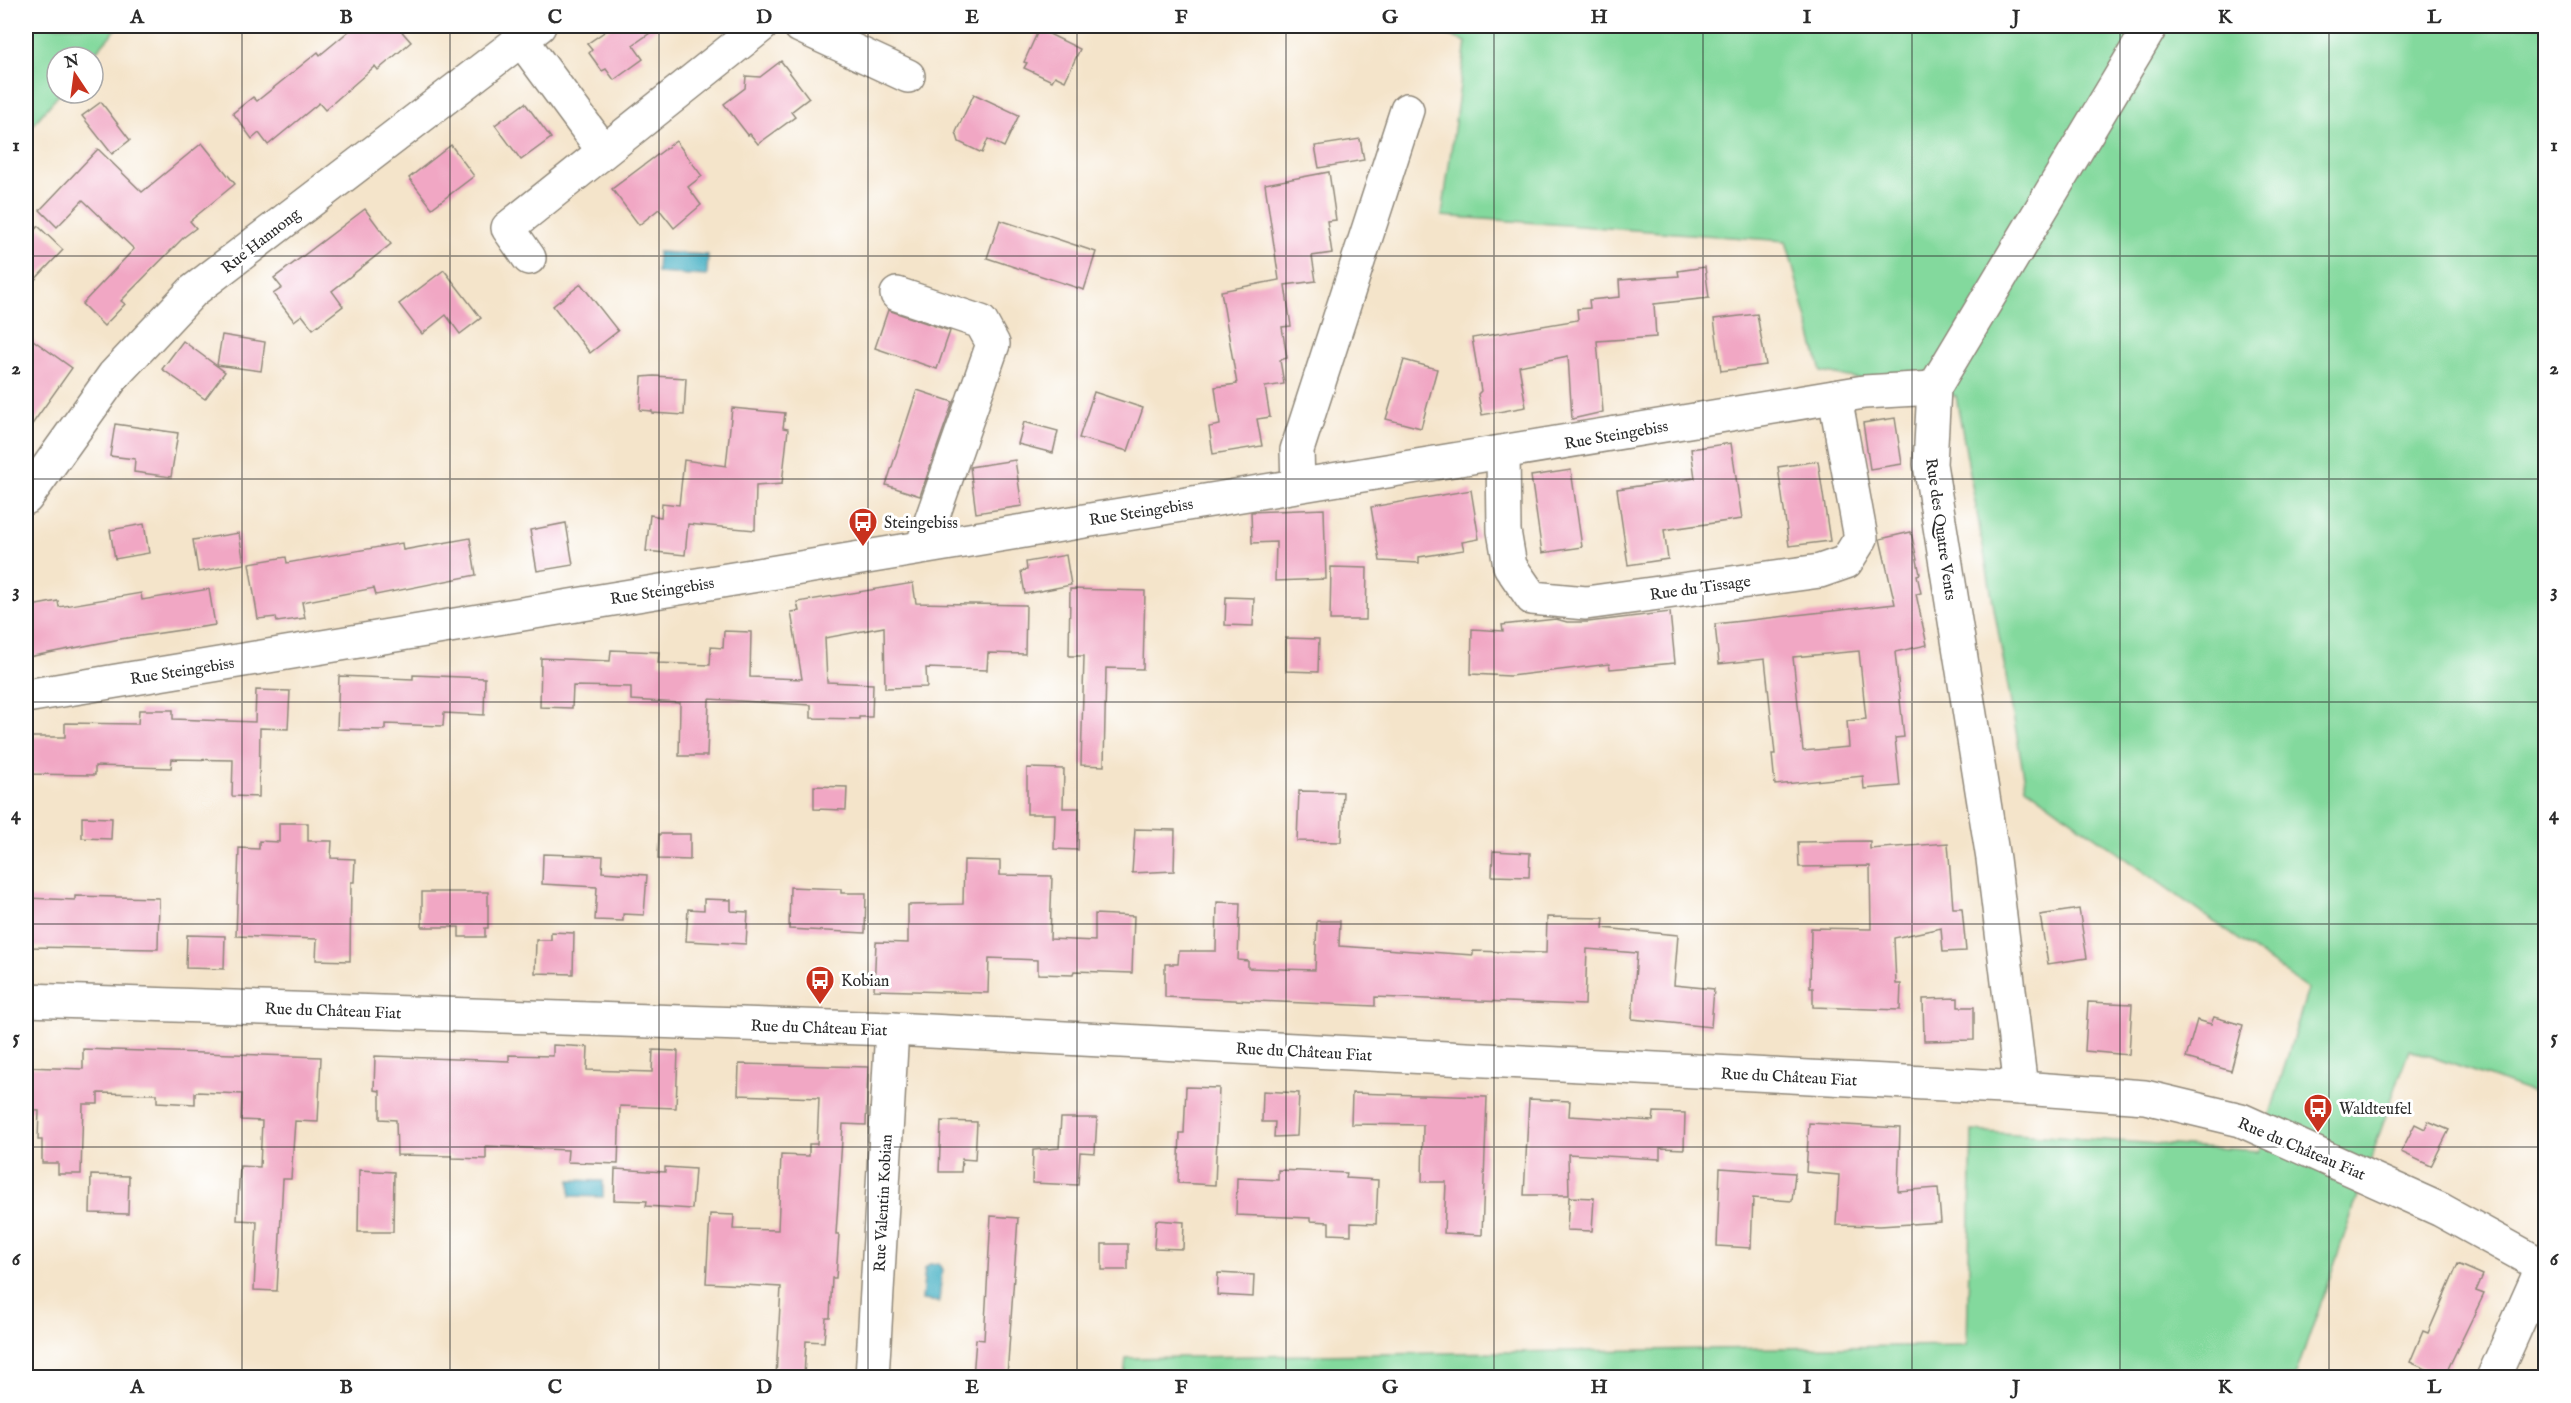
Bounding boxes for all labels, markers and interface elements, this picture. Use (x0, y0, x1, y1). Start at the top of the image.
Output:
text: A (129, 5, 145, 30)
text: B (339, 5, 353, 30)
text: C (548, 5, 562, 30)
text: D (756, 5, 772, 30)
text: E (965, 5, 979, 30)
text: F (1175, 5, 1188, 30)
text: G (1382, 5, 1399, 30)
text: H (1590, 5, 1608, 30)
text: I (1803, 5, 1812, 30)
text: J (2009, 5, 2021, 30)
text: K (2218, 5, 2234, 30)
text: L (2427, 5, 2442, 30)
north arrow (45, 45, 105, 105)
text: N (62, 51, 81, 74)
text: 1 (12, 133, 20, 158)
text: 1 (2550, 133, 2558, 158)
street label: Rue Hannong (218, 204, 305, 279)
text: 2 (11, 356, 21, 381)
text: 2 (2549, 356, 2559, 381)
street label: Rue Steingebiss (1563, 417, 1670, 455)
street label: Rue des Quatre Vents (1920, 457, 1960, 602)
street label: Rue Steingebiss (1088, 495, 1195, 531)
bus stop icon: Steingebiss (847, 506, 879, 548)
place label: Steingebiss (884, 514, 958, 534)
street label: Rue du Tissage (1649, 572, 1752, 606)
street label: Rue Steingebiss (609, 574, 716, 610)
text: 3 (12, 579, 20, 604)
text: 3 (2550, 579, 2558, 604)
street label: Rue Steingebiss (129, 654, 236, 690)
text: 4 (11, 802, 22, 827)
text: 4 (2549, 802, 2560, 827)
bus stop icon: Kobian (804, 964, 836, 1006)
place label: Kobian (841, 972, 890, 992)
street label: Rue du Château Fiat (264, 1000, 402, 1024)
street label: Rue du Château Fiat (750, 1017, 888, 1041)
text: 5 (12, 1025, 20, 1050)
text: 5 (2550, 1025, 2558, 1050)
street label: Rue du Château Fiat (1235, 1039, 1373, 1067)
street label: Rue du Château Fiat (1720, 1064, 1858, 1092)
bus stop icon: Waldteufel (2302, 1092, 2334, 1134)
place label: Waldteufel (2339, 1100, 2412, 1120)
street label: Rue du Château Fiat (2234, 1114, 2369, 1186)
street label: Rue Valentin Kobian (870, 1133, 898, 1272)
text: 6 (12, 1247, 22, 1272)
text: 6 (2550, 1247, 2560, 1272)
text: A (129, 1375, 145, 1400)
text: B (339, 1375, 353, 1400)
text: C (548, 1375, 562, 1400)
text: D (756, 1375, 772, 1400)
text: E (965, 1375, 979, 1400)
text: F (1175, 1375, 1188, 1400)
text: G (1382, 1375, 1399, 1400)
text: H (1590, 1375, 1608, 1400)
text: I (1803, 1375, 1812, 1400)
text: J (2009, 1375, 2021, 1400)
text: K (2218, 1375, 2234, 1400)
text: L (2427, 1375, 2442, 1400)

